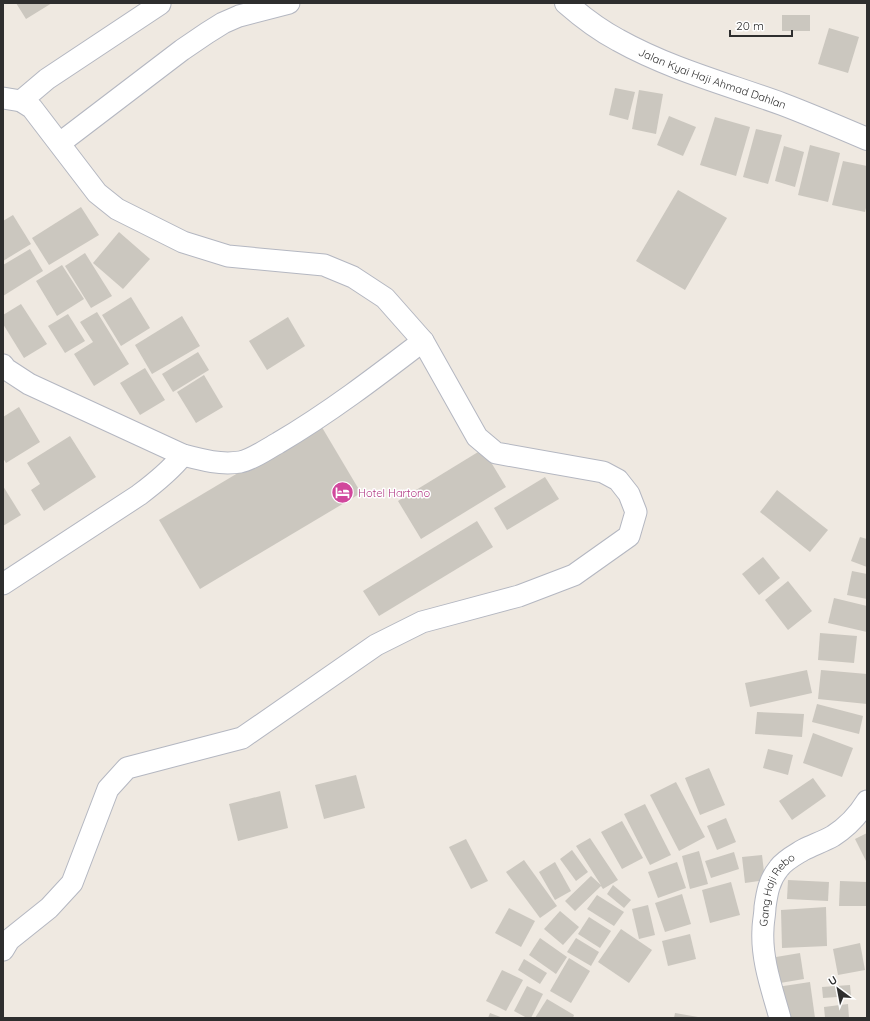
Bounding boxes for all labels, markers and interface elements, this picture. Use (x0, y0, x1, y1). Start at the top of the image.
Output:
scale bar (730, 12, 792, 38)
text: 20 m (736, 18, 764, 33)
street label: Jalan Kyai Haji Ahmad Dahlan (636, 45, 788, 112)
hotel icon: Hotel Hartono (329, 480, 355, 506)
place label: Hotel Hartono (358, 486, 430, 500)
street label: Gang Haji Rebo (756, 850, 798, 927)
north arrow (818, 969, 858, 1009)
text: U (826, 973, 840, 989)

